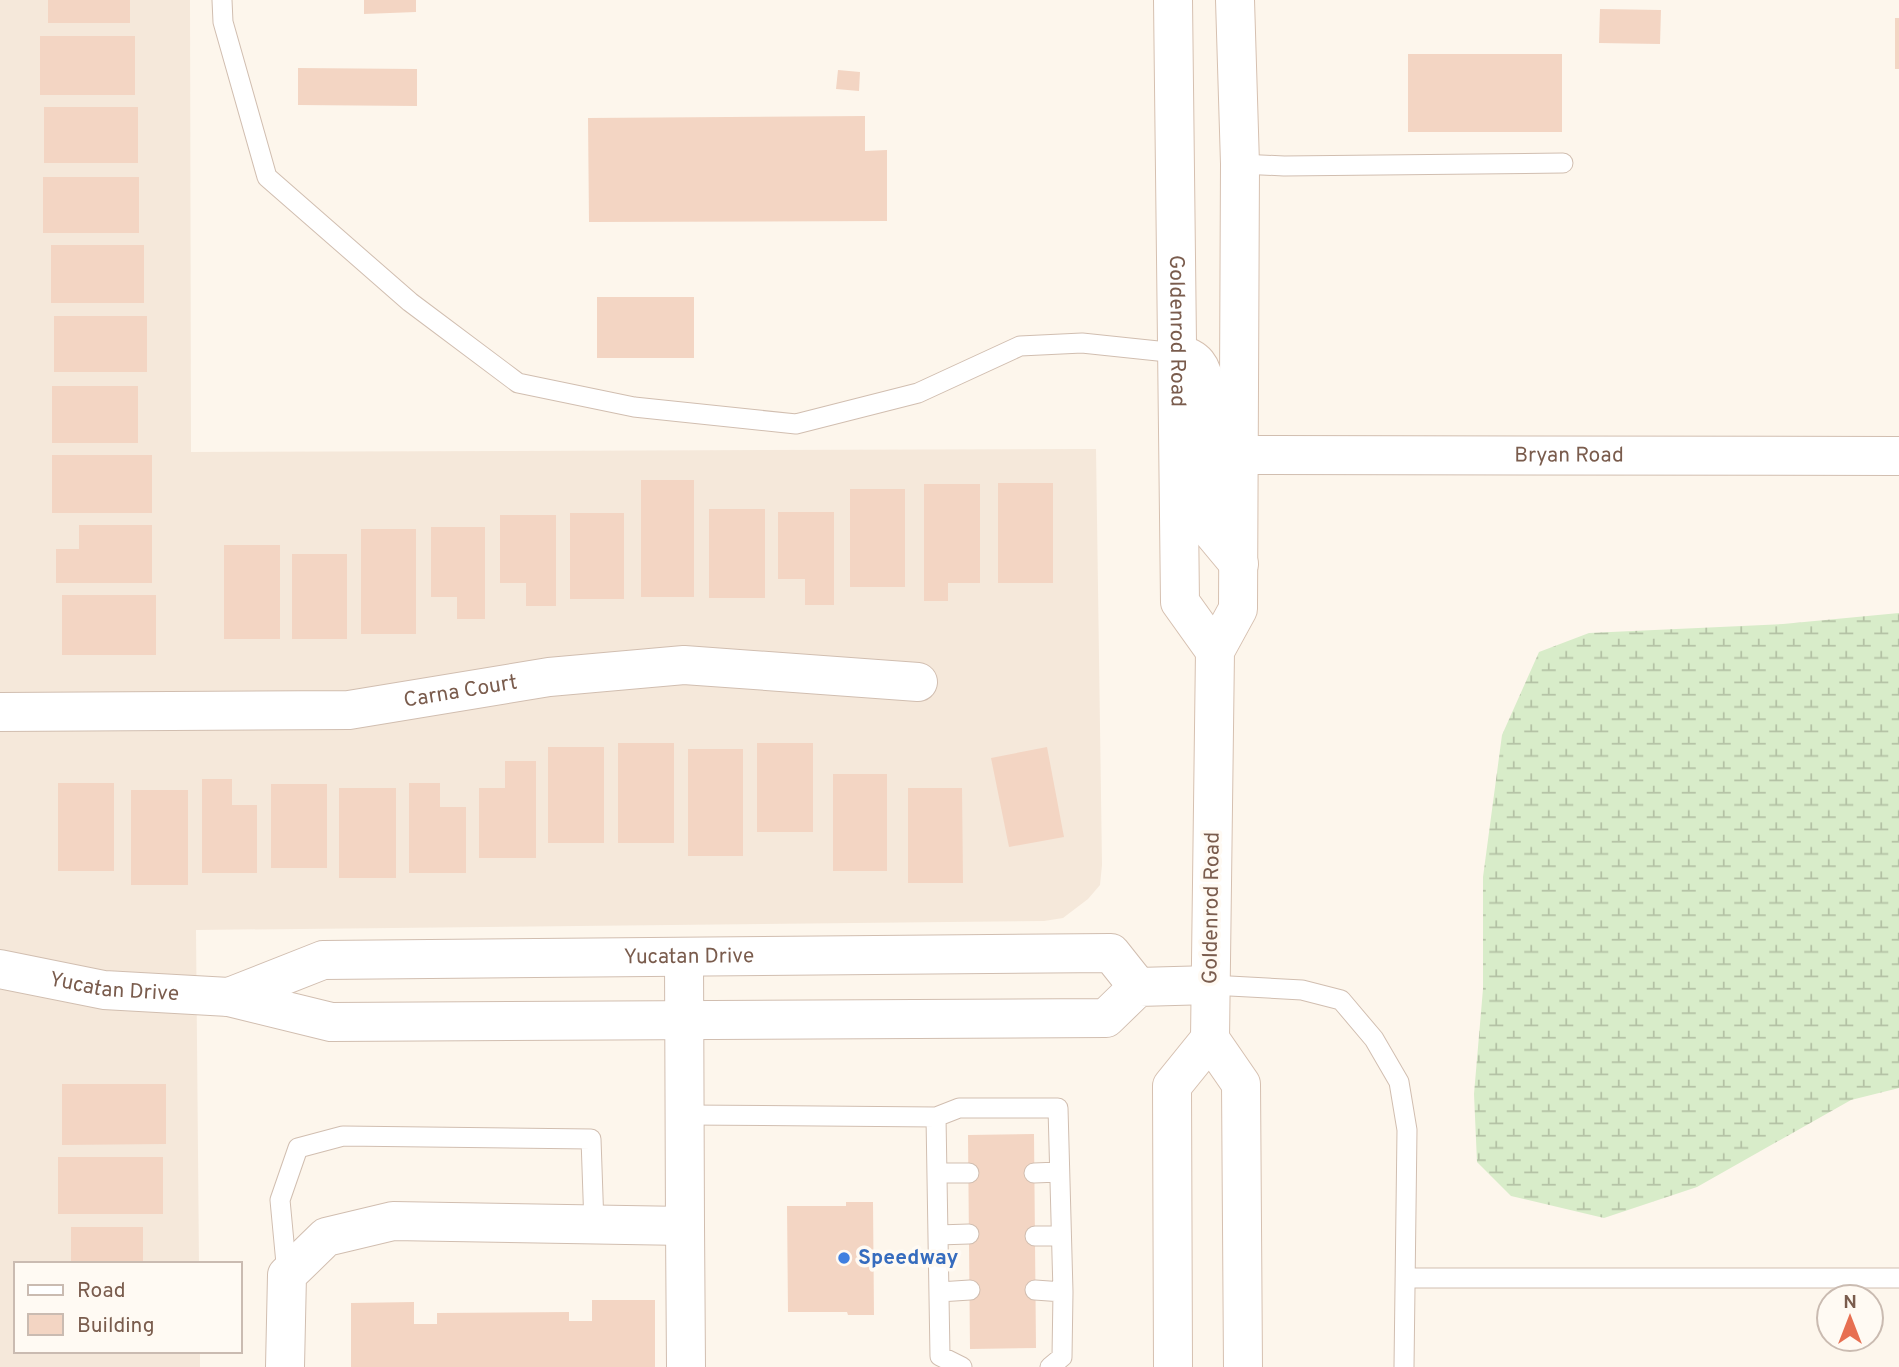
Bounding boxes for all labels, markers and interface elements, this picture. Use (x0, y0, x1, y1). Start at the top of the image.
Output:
street label: Goldenrod Road (1162, 255, 1191, 407)
street label: Bryan Road (1514, 442, 1624, 469)
street label: Carna Court (402, 669, 519, 714)
street label: Goldenrod Road (1197, 832, 1227, 984)
street label: Yucatan Drive (624, 943, 754, 971)
street label: Yucatan Drive (47, 966, 180, 1008)
place label: Speedway (858, 1245, 958, 1272)
marker: Speedway (836, 1250, 852, 1266)
legend (14, 1262, 242, 1353)
text: Road (77, 1278, 126, 1305)
north arrow (1815, 1283, 1885, 1353)
text: N (1843, 1291, 1857, 1315)
text: Building (77, 1313, 155, 1340)

